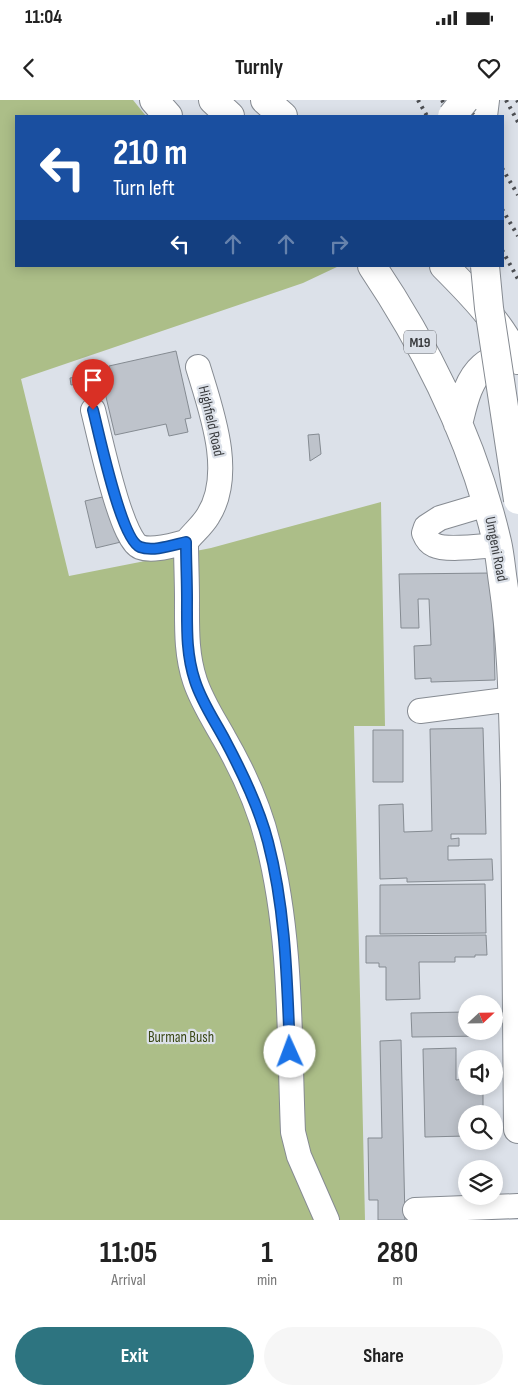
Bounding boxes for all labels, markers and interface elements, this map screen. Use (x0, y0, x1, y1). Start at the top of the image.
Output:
text: 11:04 (25, 6, 62, 29)
icon: back (15, 54, 43, 82)
text: Turnly (235, 54, 283, 81)
icon: heart (475, 54, 503, 82)
text: 210 m (113, 132, 187, 175)
icon: left (30, 135, 95, 200)
text: Turn left (113, 175, 175, 202)
icon: left (166, 230, 194, 258)
icon: ahead (219, 230, 247, 258)
icon: ahead (272, 230, 300, 258)
icon: right (325, 230, 353, 258)
road number: M19 (404, 330, 436, 353)
pin (72, 359, 114, 410)
icon: arrive (79, 366, 107, 394)
street label: Highfield Road (194, 384, 228, 458)
street label: Umgeni Road (480, 515, 512, 583)
north arrow (458, 995, 502, 1040)
map controls (458, 995, 503, 1205)
position arrow (263, 1025, 315, 1077)
park label: Burman Bush (148, 1028, 214, 1047)
button: sound (458, 1050, 503, 1095)
button: search (458, 1105, 503, 1150)
button: layers (458, 1160, 503, 1205)
text: 11:05 (100, 1235, 157, 1271)
text: 1 (261, 1235, 273, 1271)
text: 280 (377, 1235, 418, 1271)
text: Arrival (111, 1271, 146, 1290)
text: min (257, 1271, 277, 1290)
text: m (392, 1271, 403, 1290)
button: Exit (15, 1327, 254, 1385)
button: Share (264, 1327, 503, 1385)

